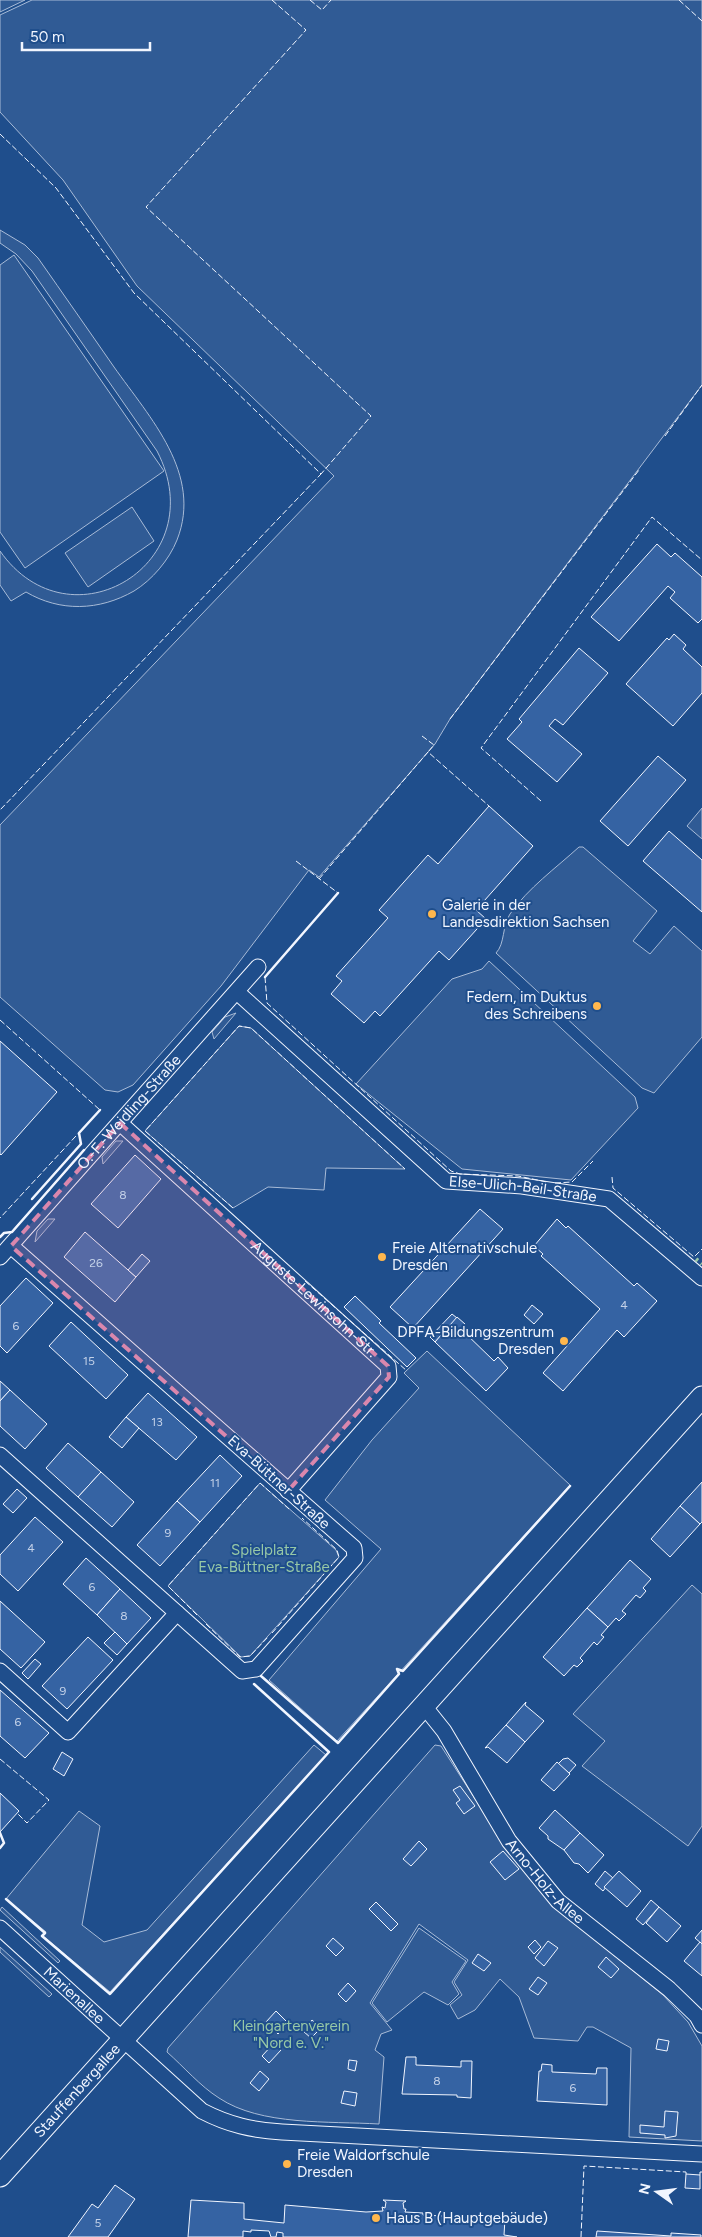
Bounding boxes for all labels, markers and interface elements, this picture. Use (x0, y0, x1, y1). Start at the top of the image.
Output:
scale bar (22, 20, 150, 52)
text: 50 m (30, 28, 65, 46)
place label: Galerie in der Landesdirektion Sachsen (442, 896, 609, 931)
marker: Galerie in der Landesdirektion Sachsen (426, 908, 438, 920)
place label: Federn, im Duktus des Schreibens (466, 988, 587, 1023)
marker: Federn, im Duktus des Schreibens (591, 1000, 603, 1012)
street label: O.-F.-Weidling-Straße (73, 1051, 185, 1173)
street label: Else-Ulich-Beil-Straße (448, 1172, 598, 1206)
house number: 8 (119, 1188, 127, 1202)
street label: Auguste-Lewinsohn-Str. (247, 1237, 381, 1361)
place label: Freie Alternativschule Dresden (392, 1239, 537, 1274)
marker: Freie Alternativschule Dresden (376, 1251, 388, 1263)
house number: 26 (89, 1256, 103, 1270)
house number: 4 (620, 1298, 628, 1312)
house number: 6 (13, 1319, 20, 1333)
place label: DPFA-Bildungszentrum Dresden (397, 1323, 554, 1358)
marker: DPFA-Bildungszentrum Dresden (558, 1335, 570, 1347)
house number: 15 (83, 1354, 95, 1368)
house number: 13 (151, 1415, 163, 1429)
street label: Eva-Büttner-Straße (224, 1431, 334, 1533)
house number: 11 (210, 1476, 220, 1490)
house number: 9 (165, 1526, 172, 1540)
house number: 4 (27, 1541, 35, 1555)
park label: Spielplatz Eva-Büttner-Straße (198, 1541, 330, 1576)
house number: 6 (89, 1580, 96, 1594)
house number: 8 (120, 1609, 128, 1623)
house number: 9 (60, 1684, 67, 1698)
house number: 6 (15, 1715, 22, 1729)
street label: Arno-Holz-Allee (502, 1835, 588, 1927)
street label: Marienallee (40, 1963, 108, 2027)
park label: Kleingartenverein "Nord e. V." (232, 2017, 350, 2052)
street label: Stauffenbergallee (30, 2040, 124, 2141)
house number: 8 (433, 2074, 441, 2088)
house number: 6 (570, 2081, 577, 2095)
place label: Freie Waldorfschule Dresden (297, 2146, 430, 2181)
marker: Freie Waldorfschule Dresden (281, 2158, 293, 2170)
north arrow (632, 2167, 682, 2217)
text: N (635, 2182, 654, 2196)
place label: Haus B (Hauptgebäude) (386, 2209, 548, 2227)
marker: Haus B (Hauptgebäude) (370, 2212, 382, 2224)
house number: 5 (95, 2216, 102, 2230)

